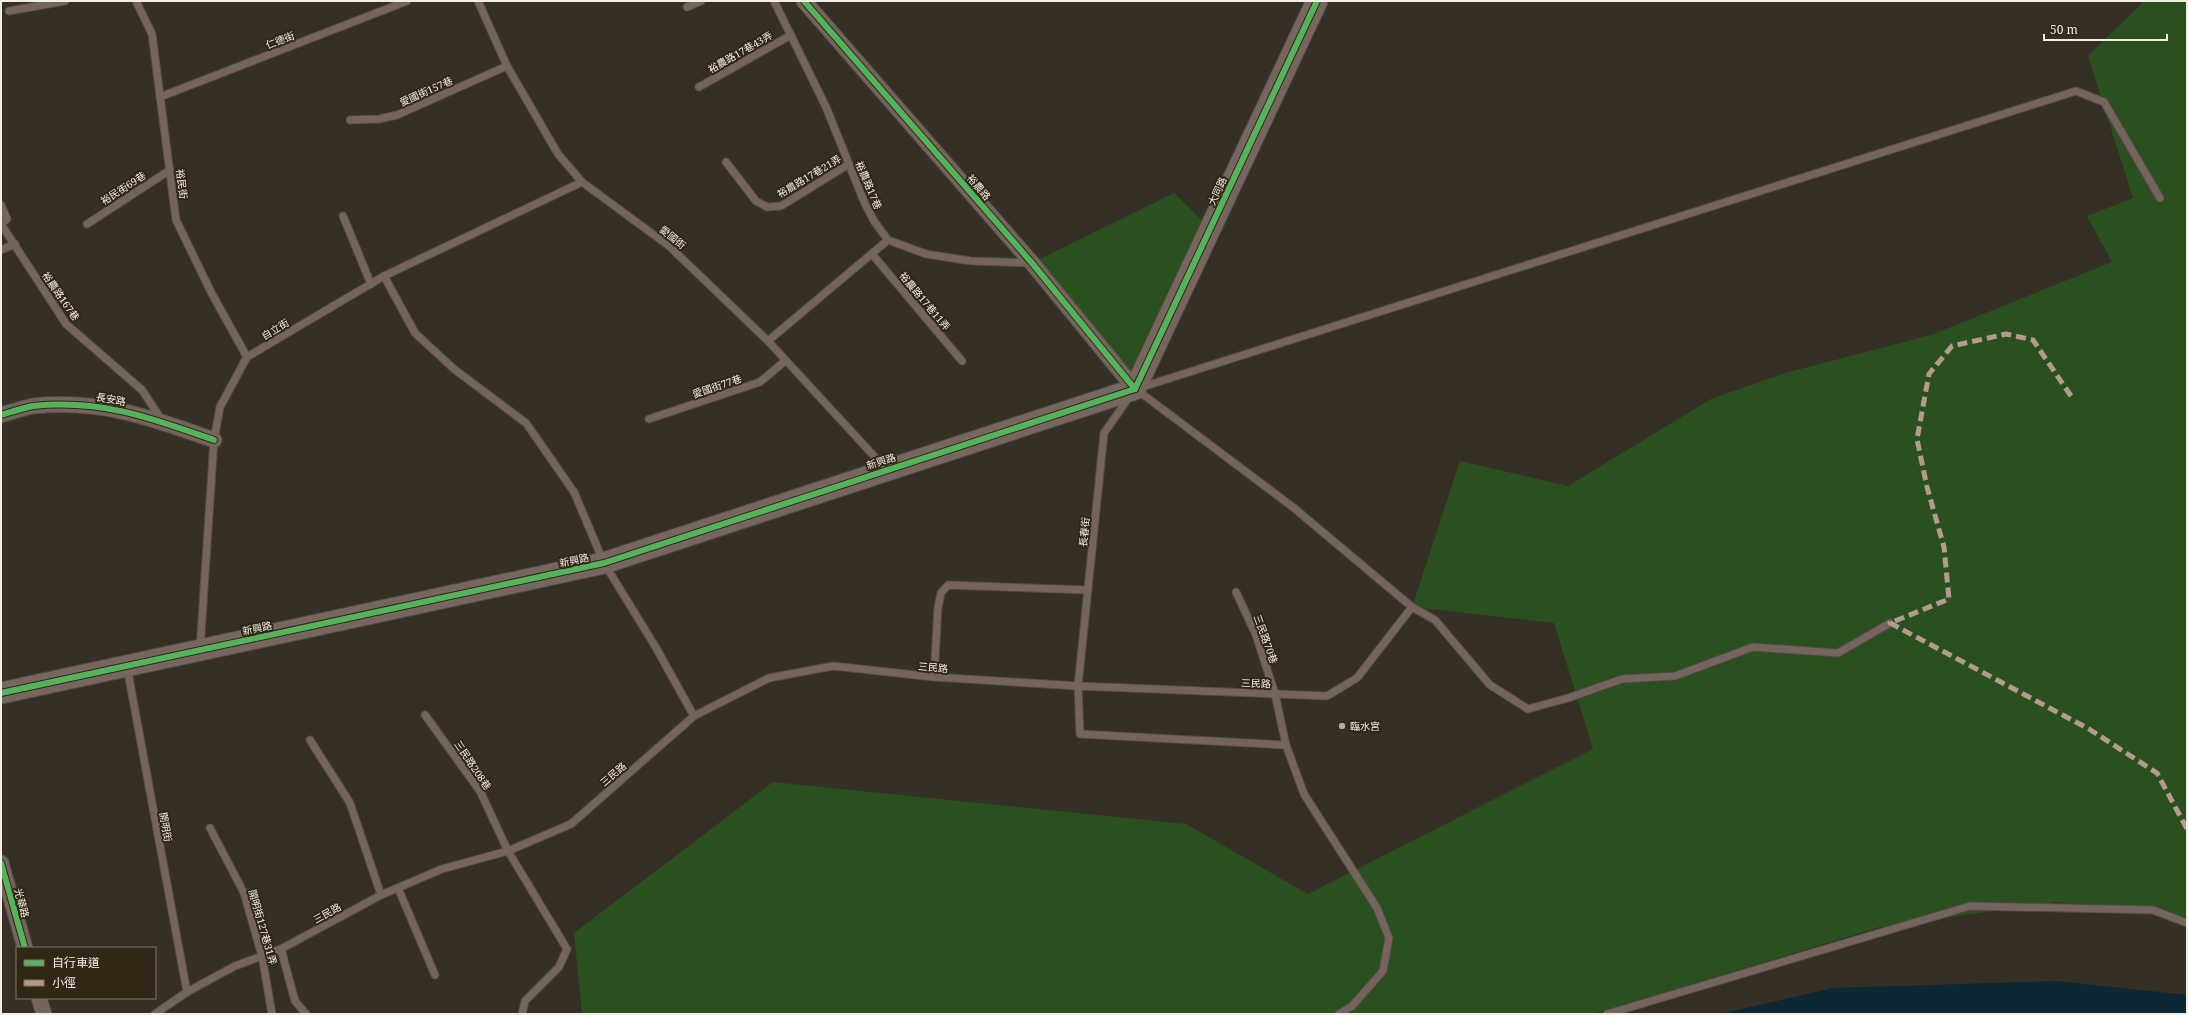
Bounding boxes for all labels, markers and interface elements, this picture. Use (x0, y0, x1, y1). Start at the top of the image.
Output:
scale bar (2044, 16, 2167, 42)
text: 50 m (2050, 21, 2078, 38)
street label: 仁德街 (263, 28, 297, 52)
street label: 裕農路17巷43弄 (705, 28, 775, 76)
street label: 愛國街157巷 (397, 73, 455, 109)
street label: 裕農路17巷21弄 (774, 151, 844, 201)
street label: 裕農路17巷 (853, 159, 885, 211)
street label: 裕民街69巷 (98, 168, 148, 208)
street label: 裕民街 (173, 168, 191, 200)
street label: 裕農路 (964, 171, 994, 203)
street label: 大同路 (1204, 174, 1230, 208)
street label: 愛國街 (657, 222, 689, 252)
street label: 裕農路167巷 (39, 269, 83, 323)
street label: 裕農路17巷11弄 (896, 269, 954, 333)
street label: 自立街 (259, 315, 291, 343)
street label: 愛國街77巷 (691, 371, 743, 401)
street label: 長安路 (95, 390, 127, 408)
street label: 新興路 (865, 450, 897, 472)
street label: 長春街 (1075, 516, 1093, 548)
street label: 新興路 (558, 550, 590, 570)
street label: 三民路70巷 (1251, 613, 1281, 665)
street label: 新興路 (241, 618, 273, 638)
street label: 三民路 (917, 659, 949, 675)
street label: 三民路 (1241, 675, 1271, 691)
place label: 臨水宮 (1350, 719, 1380, 733)
marker: 臨水宮 (1337, 721, 1347, 731)
street label: 三民路208巷 (451, 738, 495, 792)
street label: 三民路 (597, 759, 629, 789)
street label: 開明街 (157, 811, 175, 843)
street label: 光華路 (11, 887, 33, 919)
street label: 開明街127巷31弄 (246, 888, 280, 966)
street label: 三民路 (310, 900, 344, 926)
legend (16, 947, 156, 999)
text: 自行車道 (52, 954, 100, 971)
text: 小徑 (52, 974, 76, 991)

